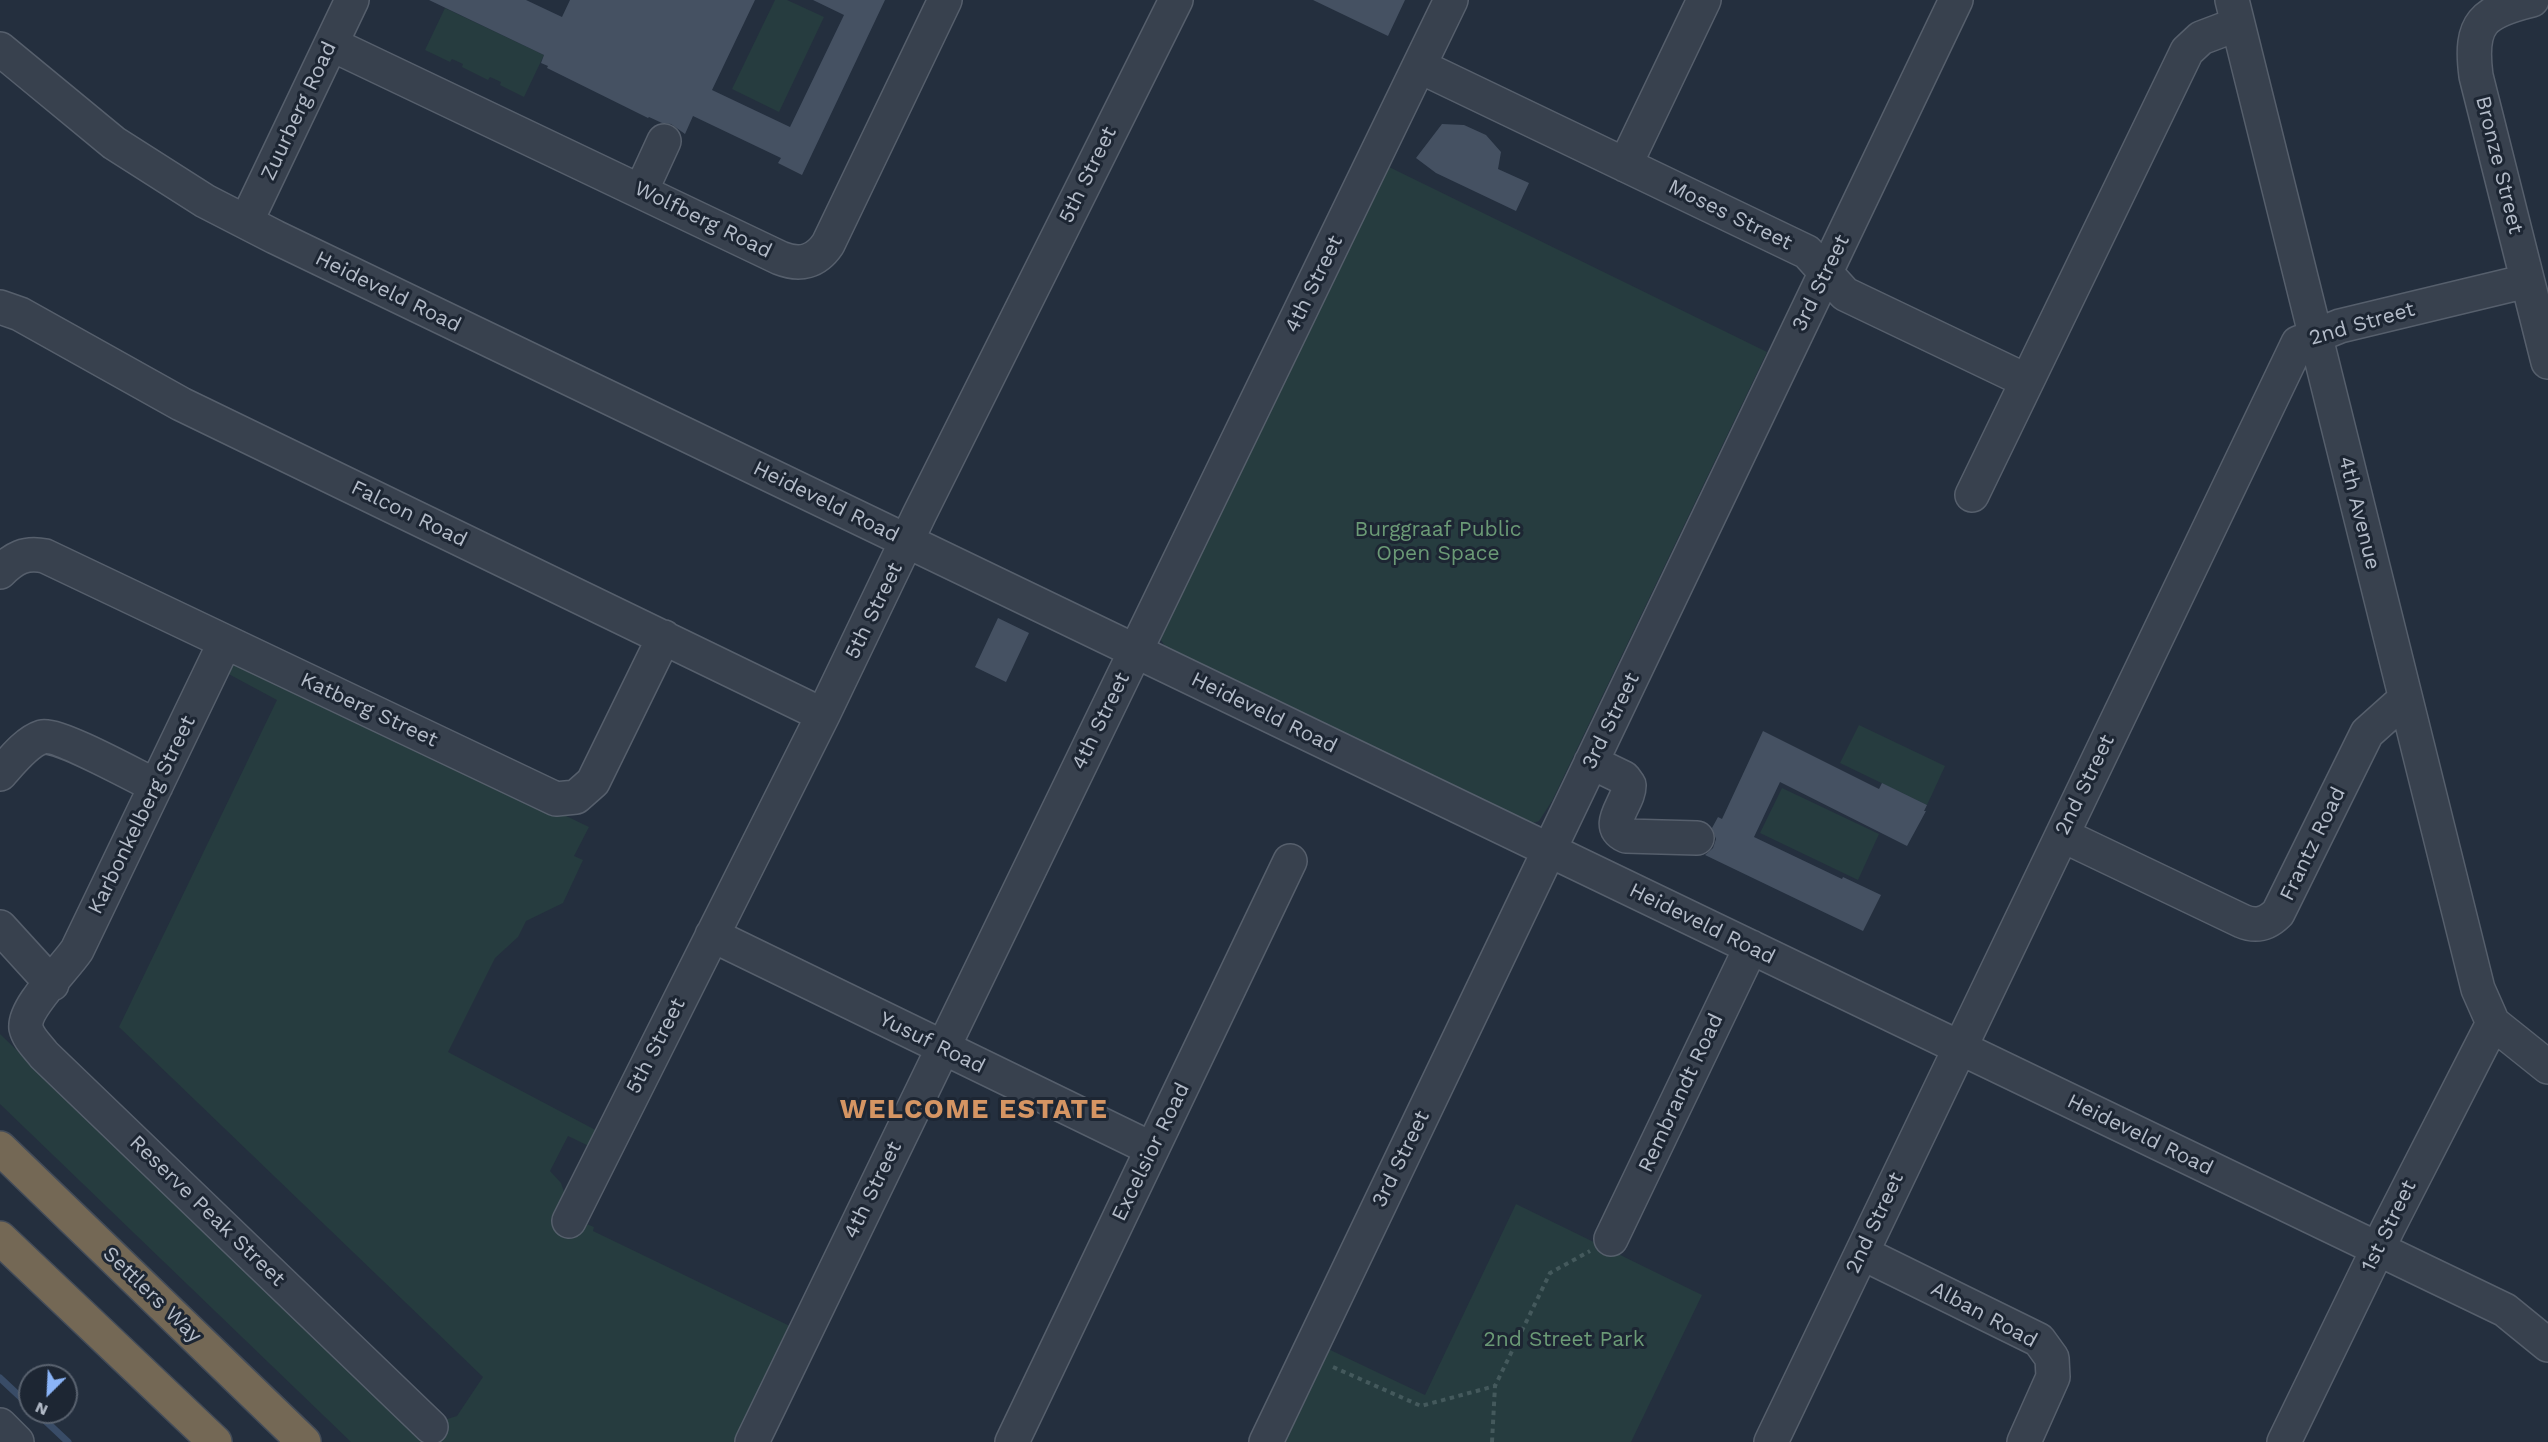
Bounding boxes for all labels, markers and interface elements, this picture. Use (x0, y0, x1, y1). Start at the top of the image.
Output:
street label: Zuurberg Road (256, 38, 342, 184)
street label: Bronze Street (2470, 94, 2528, 236)
street label: 5th Street (1054, 123, 1122, 227)
street label: Moses Street (1664, 174, 1796, 256)
street label: Wolfberg Road (630, 176, 776, 264)
street label: 4th Street (1280, 231, 1348, 337)
street label: 3rd Street (1787, 231, 1855, 335)
street label: Heideveld Road (311, 246, 465, 338)
street label: 2nd Street (2306, 297, 2418, 351)
street label: 4th Avenue (2333, 454, 2385, 572)
street label: Heideveld Road (749, 456, 903, 548)
street label: Falcon Road (347, 475, 471, 553)
park label: Burggraaf Public Open Space (1354, 517, 1522, 567)
street label: 5th Street (840, 559, 908, 663)
street label: Katberg Street (296, 667, 442, 753)
street label: Heideveld Road (1187, 667, 1341, 759)
street label: 4th Street (1067, 668, 1135, 774)
street label: 3rd Street (1577, 669, 1645, 773)
street label: Karbonkelberg Street (83, 712, 201, 918)
street label: 2nd Street (2050, 731, 2120, 839)
street label: Frantz Road (2275, 783, 2351, 905)
street label: Heideveld Road (1625, 878, 1779, 970)
street label: 5th Street (621, 994, 691, 1098)
street label: Yusuf Road (875, 1007, 989, 1079)
street label: Rembrandt Road (1633, 1010, 1729, 1176)
street label: Excelsior Road (1107, 1079, 1195, 1225)
street label: Heideveld Road (2063, 1089, 2217, 1181)
district label: WELCOME ESTATE (840, 1094, 1108, 1126)
street label: 3rd Street (1367, 1107, 1435, 1211)
street label: Reserve Peak Street (124, 1130, 290, 1292)
street label: 4th Street (839, 1137, 907, 1243)
street label: 2nd Street (1841, 1168, 1909, 1278)
street label: 1st Street (2356, 1176, 2422, 1276)
street label: Settlers Way (97, 1242, 207, 1348)
street label: Alban Road (1927, 1276, 2041, 1354)
park label: 2nd Street Park (1483, 1327, 1645, 1353)
north arrow (18, 1364, 78, 1424)
text: N (32, 1398, 51, 1420)

